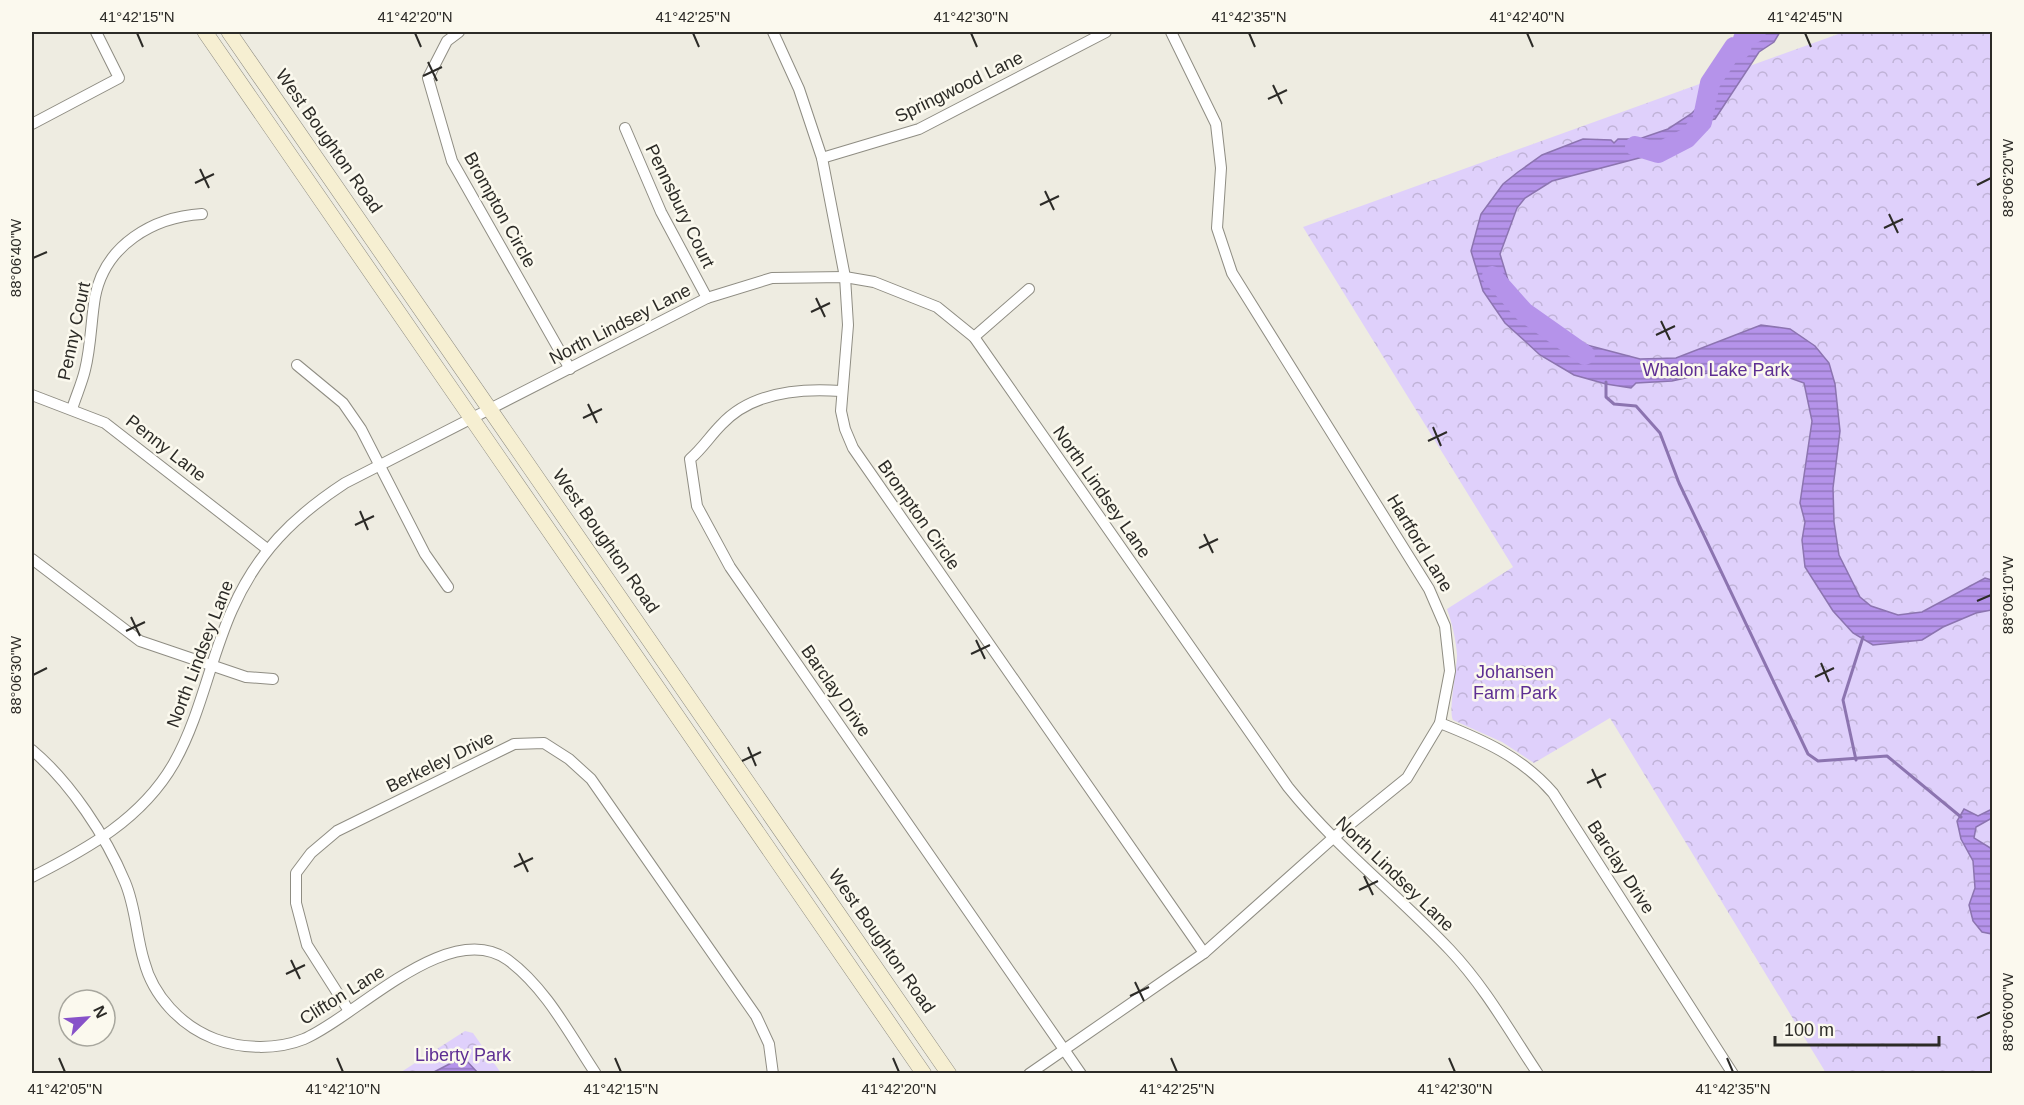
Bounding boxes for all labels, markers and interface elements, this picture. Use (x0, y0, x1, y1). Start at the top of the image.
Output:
text: 41°42'15"N (99, 8, 175, 25)
text: 41°42'20"N (377, 8, 453, 25)
text: 41°42'25"N (655, 8, 731, 25)
text: 41°42'30"N (933, 8, 1009, 25)
text: 41°42'35"N (1211, 8, 1287, 25)
text: 41°42'40"N (1489, 8, 1565, 25)
text: 41°42'45"N (1767, 8, 1843, 25)
street label: Springwood Lane (892, 47, 1026, 127)
street label: West Boughton Road (272, 65, 386, 217)
text: 88°06'20"W (1999, 138, 2016, 217)
street label: Pennsbury Court (641, 141, 719, 271)
street label: Brompton Circle (460, 149, 540, 271)
text: 88°06'40"W (7, 218, 24, 297)
street label: Penny Court (54, 280, 94, 382)
street label: North Lindsey Lane (546, 280, 694, 368)
park label: Whalon Lake Park (1642, 360, 1791, 380)
street label: Penny Lane (122, 411, 210, 485)
street label: North Lindsey Lane (1049, 422, 1155, 562)
street label: Brompton Circle (874, 456, 964, 574)
street label: West Boughton Road (549, 465, 663, 617)
street label: Hartford Lane (1383, 491, 1457, 595)
text: 88°06'10"W (1999, 555, 2016, 634)
street label: North Lindsey Lane (163, 578, 237, 730)
text: 88°06'30"W (7, 635, 24, 714)
street label: Barclay Drive (797, 641, 875, 741)
park label: Johansen Farm Park (1473, 662, 1558, 703)
street label: Berkeley Drive (383, 727, 497, 797)
street label: North Lindsey Lane (1332, 813, 1458, 935)
street label: Barclay Drive (1583, 817, 1659, 917)
street label: West Boughton Road (825, 865, 939, 1017)
street label: Clifton Lane (296, 961, 388, 1029)
text: 88°06'00"W (1999, 972, 2016, 1051)
north arrow (57, 988, 117, 1048)
text: N (90, 1003, 110, 1021)
scale bar (1775, 1009, 1938, 1047)
text: 100 m (1784, 1020, 1834, 1040)
park label: Liberty Park (415, 1045, 512, 1065)
text: 41°42'05"N (27, 1080, 103, 1097)
text: 41°42'10"N (305, 1080, 381, 1097)
text: 41°42'15"N (583, 1080, 659, 1097)
text: 41°42'20"N (861, 1080, 937, 1097)
text: 41°42'25"N (1139, 1080, 1215, 1097)
text: 41°42'30"N (1417, 1080, 1493, 1097)
text: 41°42'35"N (1695, 1080, 1771, 1097)

